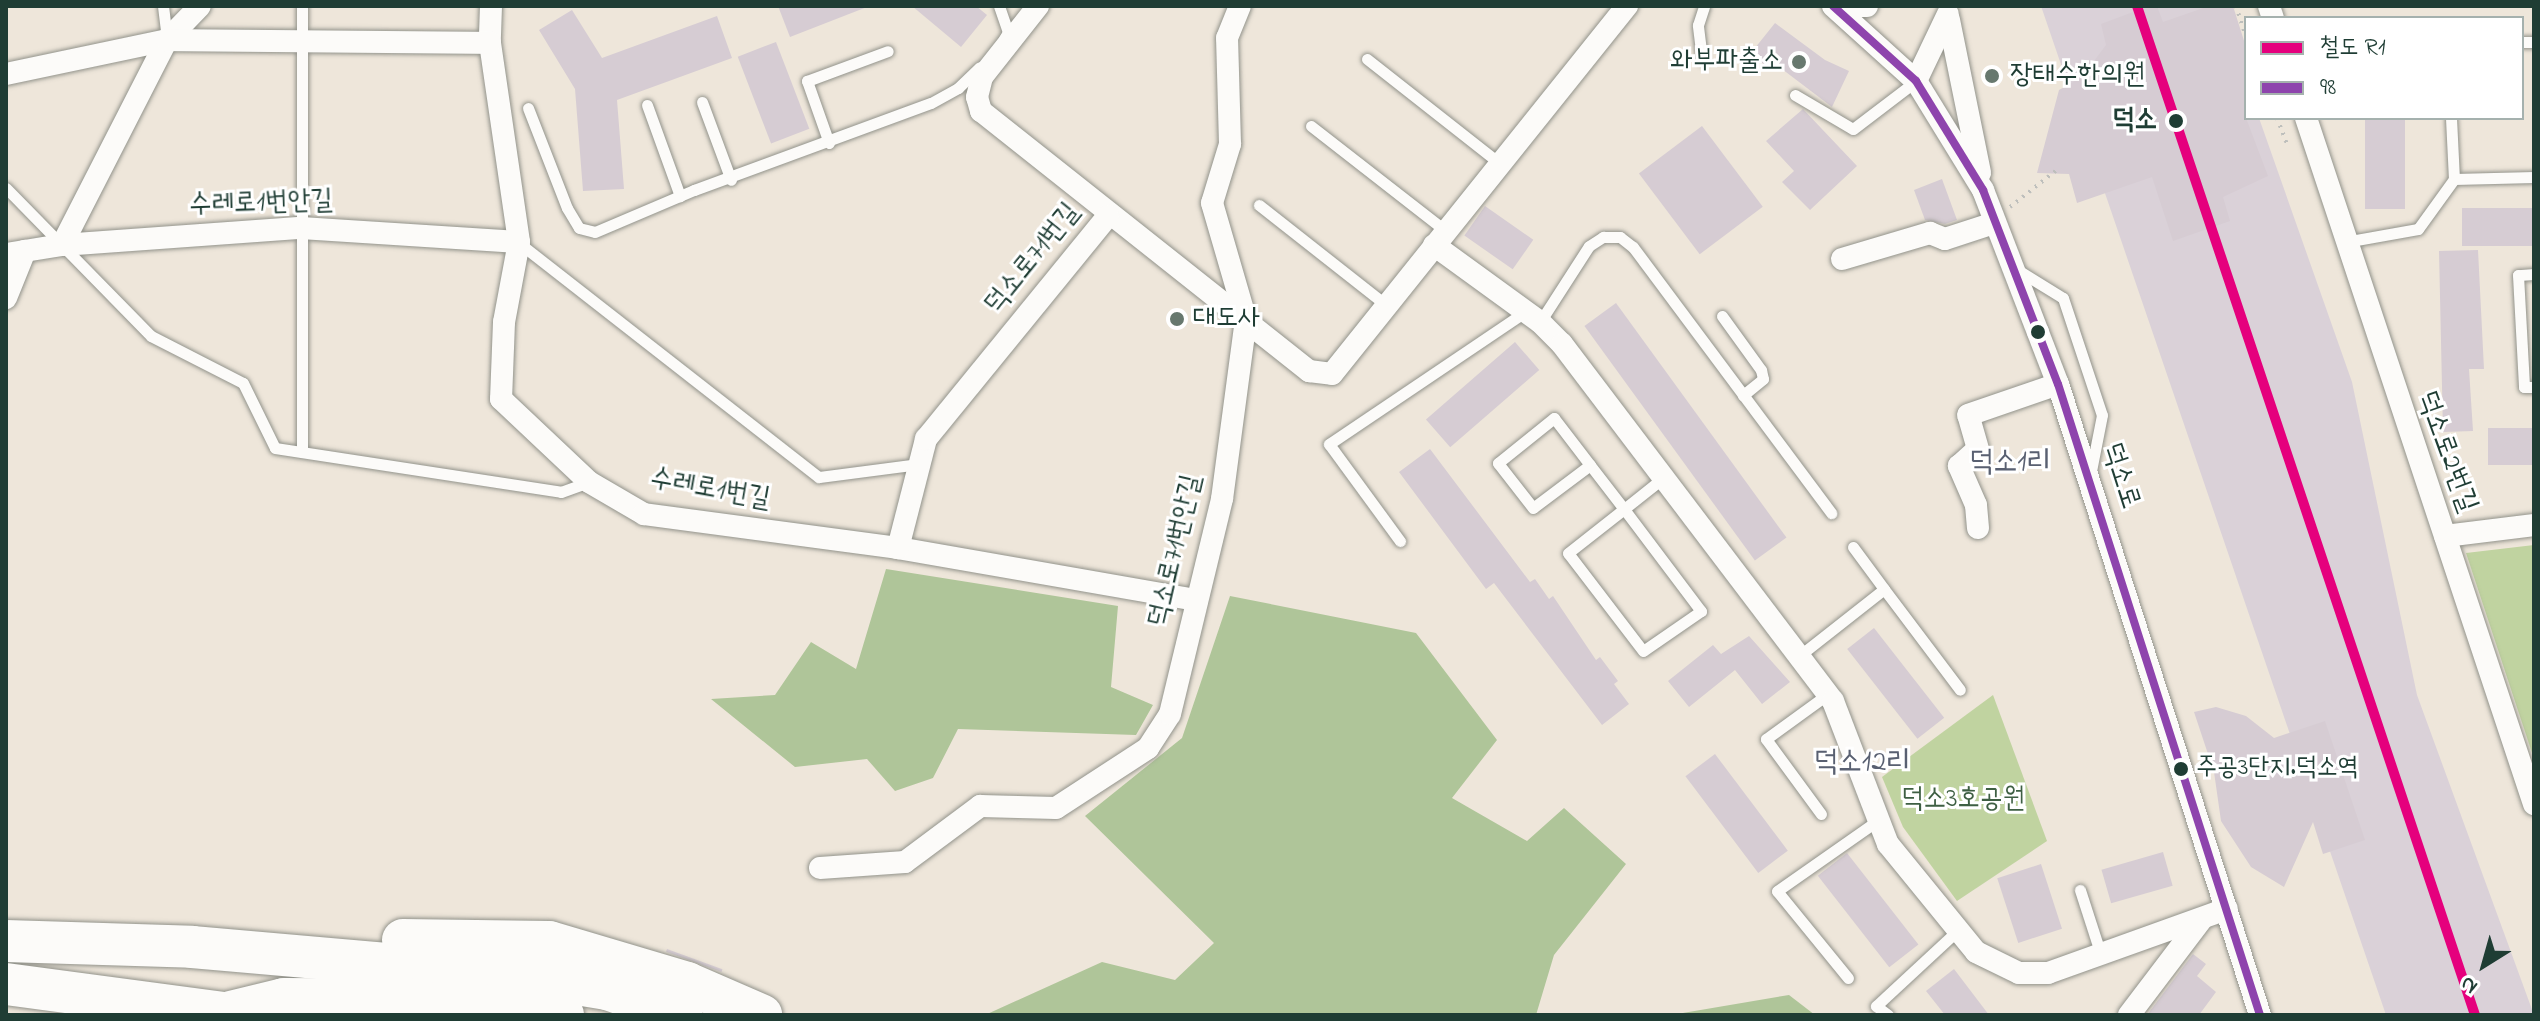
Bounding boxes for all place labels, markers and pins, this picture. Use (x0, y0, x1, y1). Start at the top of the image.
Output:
place label: 와부파출소 (1670, 45, 1783, 79)
marker: 와부파출소 (1790, 53, 1808, 71)
place label: 장태수한의원 (2010, 59, 2145, 93)
marker: 장태수한의원 (1981, 65, 2003, 87)
place label: 덕소 (2112, 104, 2157, 138)
marker: 덕소 (2164, 109, 2188, 133)
place label: 대도사 (1193, 302, 1261, 336)
marker: 대도사 (1168, 310, 1186, 328)
unlabelled marker (2030, 324, 2046, 340)
place label: 주공3단지.덕소역 (2196, 753, 2358, 785)
marker: 주공3단지.덕소역 (2173, 761, 2189, 777)

